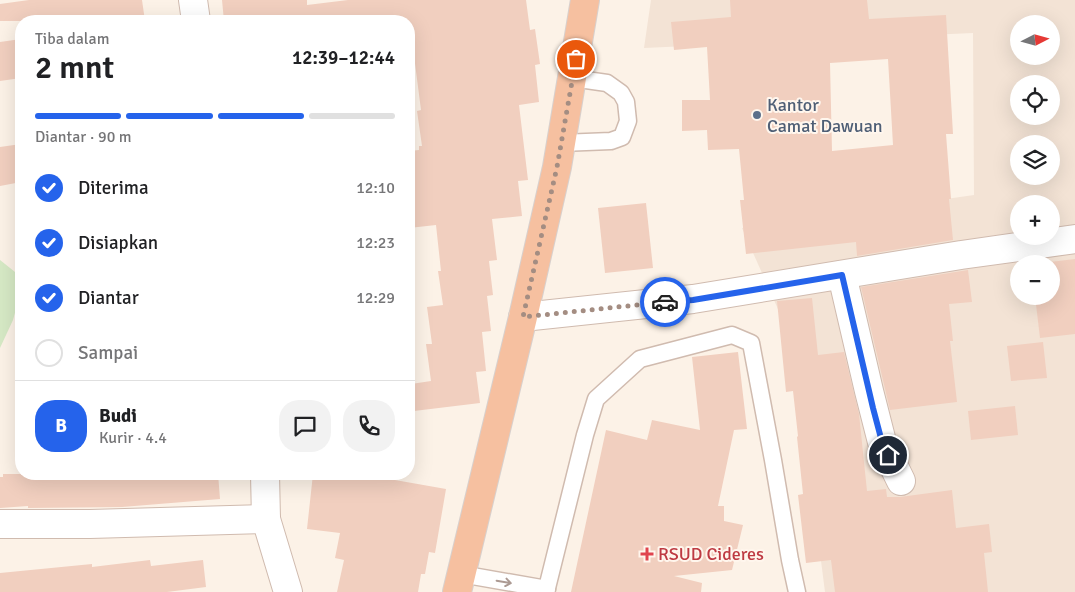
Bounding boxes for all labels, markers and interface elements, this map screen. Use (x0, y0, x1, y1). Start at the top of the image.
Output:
north arrow (1010, 15, 1060, 65)
map controls (1010, 15, 1060, 305)
text: Tiba dalam (35, 29, 109, 49)
pin (555, 38, 597, 80)
icon: bag (562, 45, 590, 73)
text: 12:39–12:44 (292, 46, 395, 70)
text: 2 mnt (35, 48, 114, 87)
button: locate (1010, 75, 1060, 125)
place label: Kantor Camat Dawuan (767, 94, 883, 137)
marker: Kantor Camat Dawuan (751, 109, 763, 121)
text: Diantar · 90 m (35, 127, 132, 147)
button: layers (1010, 135, 1060, 185)
icon: check (35, 174, 63, 202)
text: Diterima (78, 176, 149, 200)
text: 12:10 (356, 178, 395, 198)
button: + (1010, 195, 1060, 245)
icon: check (35, 229, 63, 257)
text: Disiapkan (78, 231, 158, 255)
text: 12:23 (356, 233, 395, 253)
button: − (1010, 255, 1060, 305)
courier (640, 277, 690, 327)
icon: check (35, 284, 63, 312)
text: Diantar (78, 286, 139, 310)
text: 12:29 (356, 288, 395, 308)
icon: car (651, 288, 679, 316)
text: Sampai (78, 341, 138, 365)
button: chat (279, 400, 331, 452)
button: phone (343, 400, 395, 452)
text: Budi (99, 404, 137, 428)
text: B (55, 414, 67, 438)
text: Kurir · 4.4 (99, 428, 167, 448)
pin (867, 434, 909, 476)
icon: home (874, 441, 902, 469)
place label: RSUD Cideres (658, 543, 764, 565)
marker: RSUD Cideres (640, 547, 654, 561)
one-way arrow (496, 577, 512, 587)

